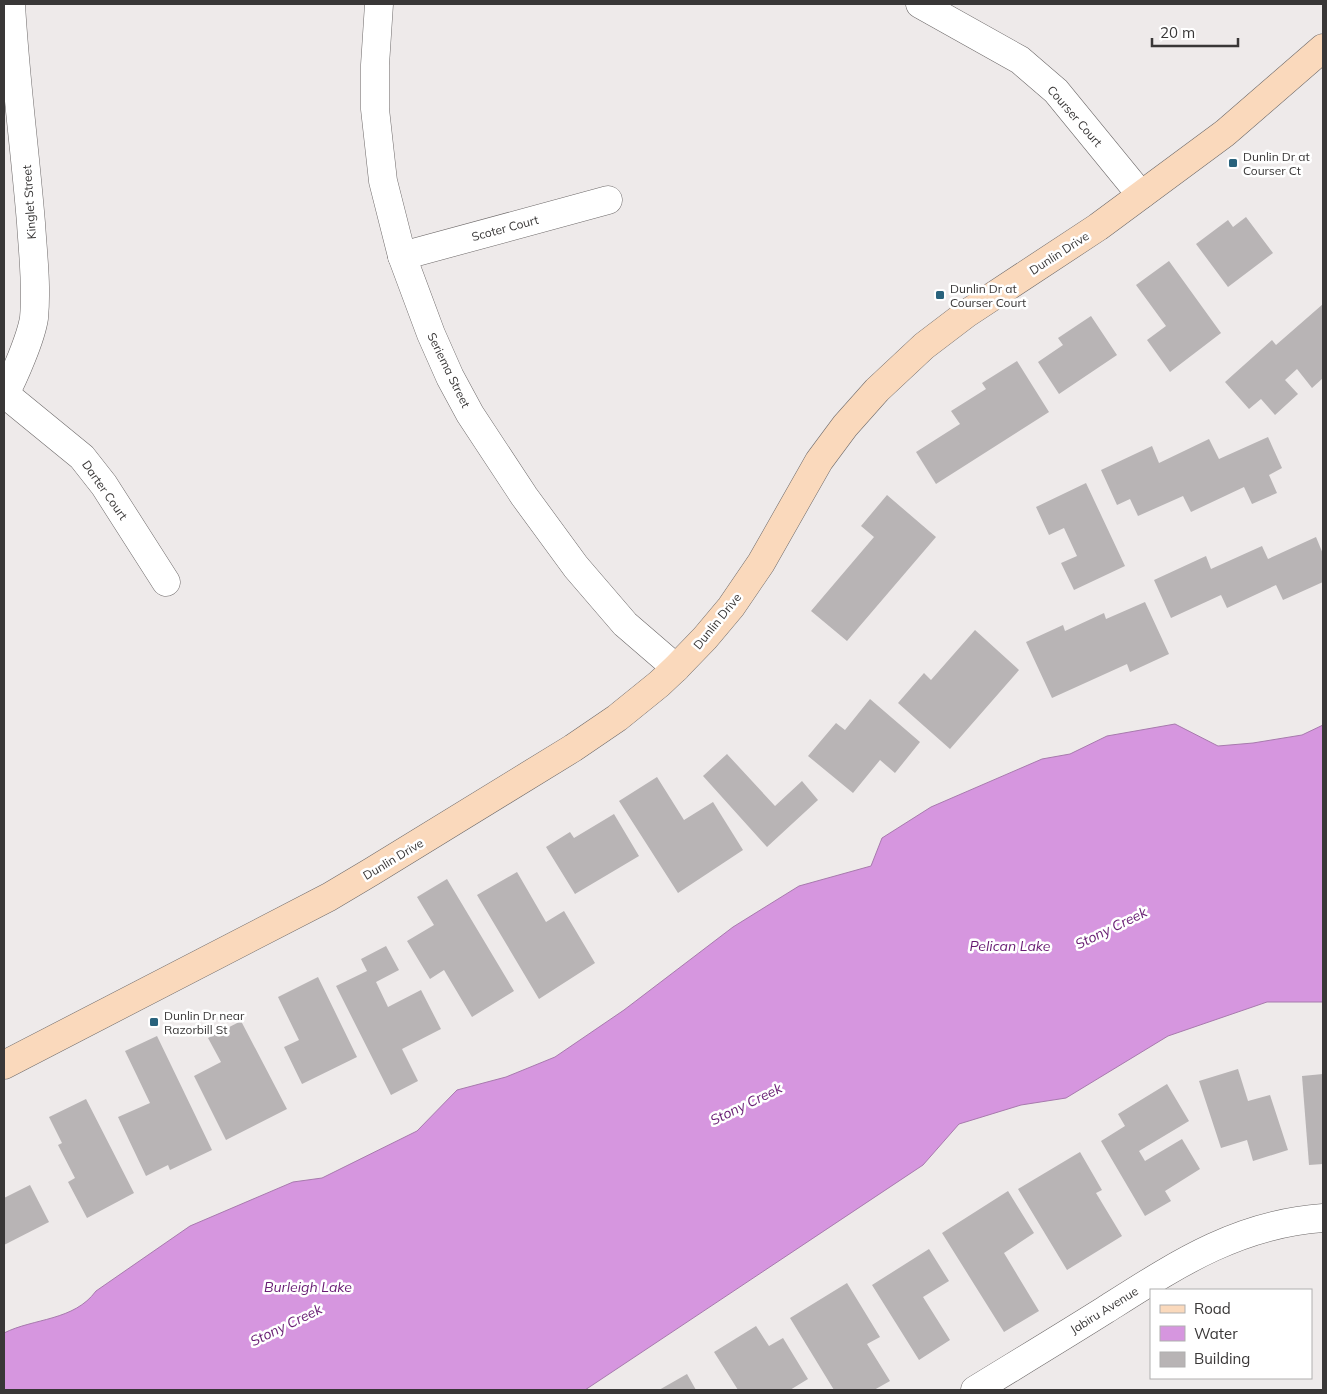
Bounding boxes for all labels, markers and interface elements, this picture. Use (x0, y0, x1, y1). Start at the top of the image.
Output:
scale bar (1152, 15, 1238, 47)
text: 20 m (1160, 23, 1195, 42)
street label: Courser Court (1044, 82, 1106, 150)
place label: Dunlin Dr at Courser Ct (1243, 149, 1310, 178)
marker: Dunlin Dr at Courser Ct (1227, 157, 1239, 169)
street label: Kinglet Street (19, 164, 39, 240)
street label: Scoter Court (470, 212, 540, 244)
street label: Dunlin Drive (1026, 228, 1092, 278)
place label: Dunlin Dr at Courser Court (950, 281, 1026, 310)
marker: Dunlin Dr at Courser Court (934, 289, 946, 301)
street label: Seriema Street (424, 330, 474, 410)
street label: Darter Court (79, 457, 131, 523)
street label: Dunlin Drive (690, 590, 744, 652)
street label: Dunlin Drive (360, 835, 426, 883)
water label: Stony Creek (1072, 903, 1151, 953)
water label: Pelican Lake (970, 937, 1051, 955)
place label: Dunlin Dr near Razorbill St (164, 1008, 245, 1037)
marker: Dunlin Dr near Razorbill St (148, 1016, 160, 1028)
water label: Stony Creek (707, 1079, 786, 1129)
water label: Burleigh Lake (264, 1278, 352, 1296)
street label: Jabiru Avenue (1067, 1283, 1141, 1337)
legend (1150, 1289, 1312, 1379)
text: Road (1194, 1299, 1231, 1318)
water label: Stony Creek (247, 1300, 326, 1350)
text: Water (1194, 1324, 1238, 1343)
text: Building (1194, 1349, 1250, 1368)

